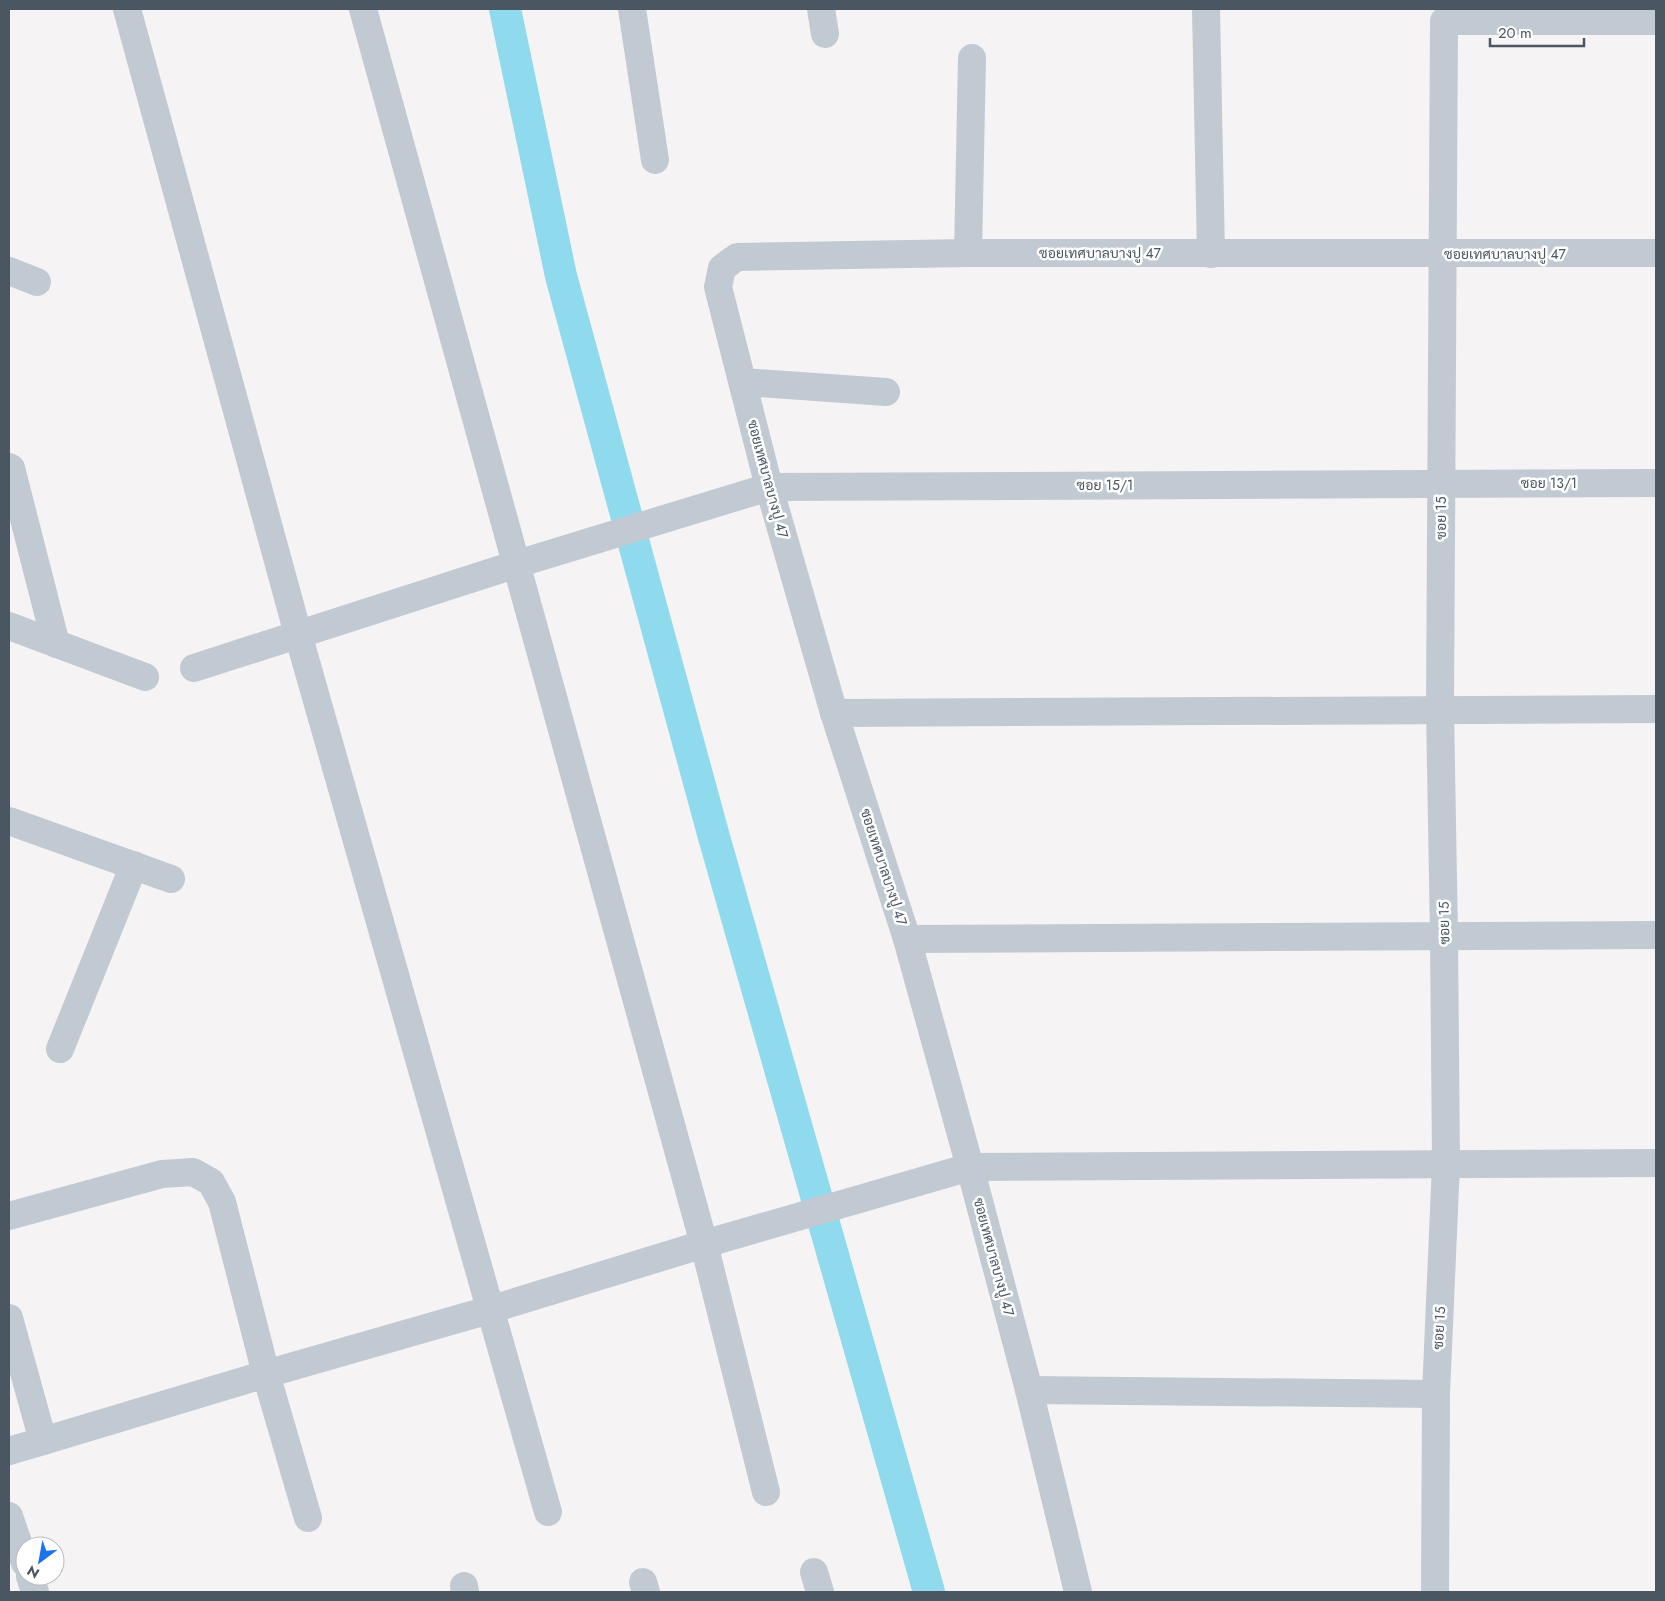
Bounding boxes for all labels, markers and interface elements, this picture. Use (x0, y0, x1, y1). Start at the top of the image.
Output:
scale bar (1490, 15, 1584, 47)
text: 20 m (1498, 22, 1532, 44)
street label: ซอยเทศบาลบางปู 47 (1039, 243, 1162, 263)
street label: ซอยเทศบาลบางปู 47 (1444, 244, 1567, 264)
street label: ซอยเทศบาลบางปู 47 (743, 418, 794, 541)
street label: ซอย 13/1 (1521, 473, 1577, 493)
street label: ซอย 15/1 (1077, 475, 1133, 495)
street label: ซอย 15 (1431, 496, 1451, 540)
street label: ซอยเทศบาลบางปู 47 (856, 806, 913, 929)
street label: ซอย 15 (1434, 901, 1454, 945)
street label: ซอยเทศบาลบางปู 47 (969, 1196, 1020, 1319)
street label: ซอย 15 (1428, 1306, 1450, 1350)
north arrow (15, 1536, 65, 1586)
text: N (23, 1561, 43, 1583)

